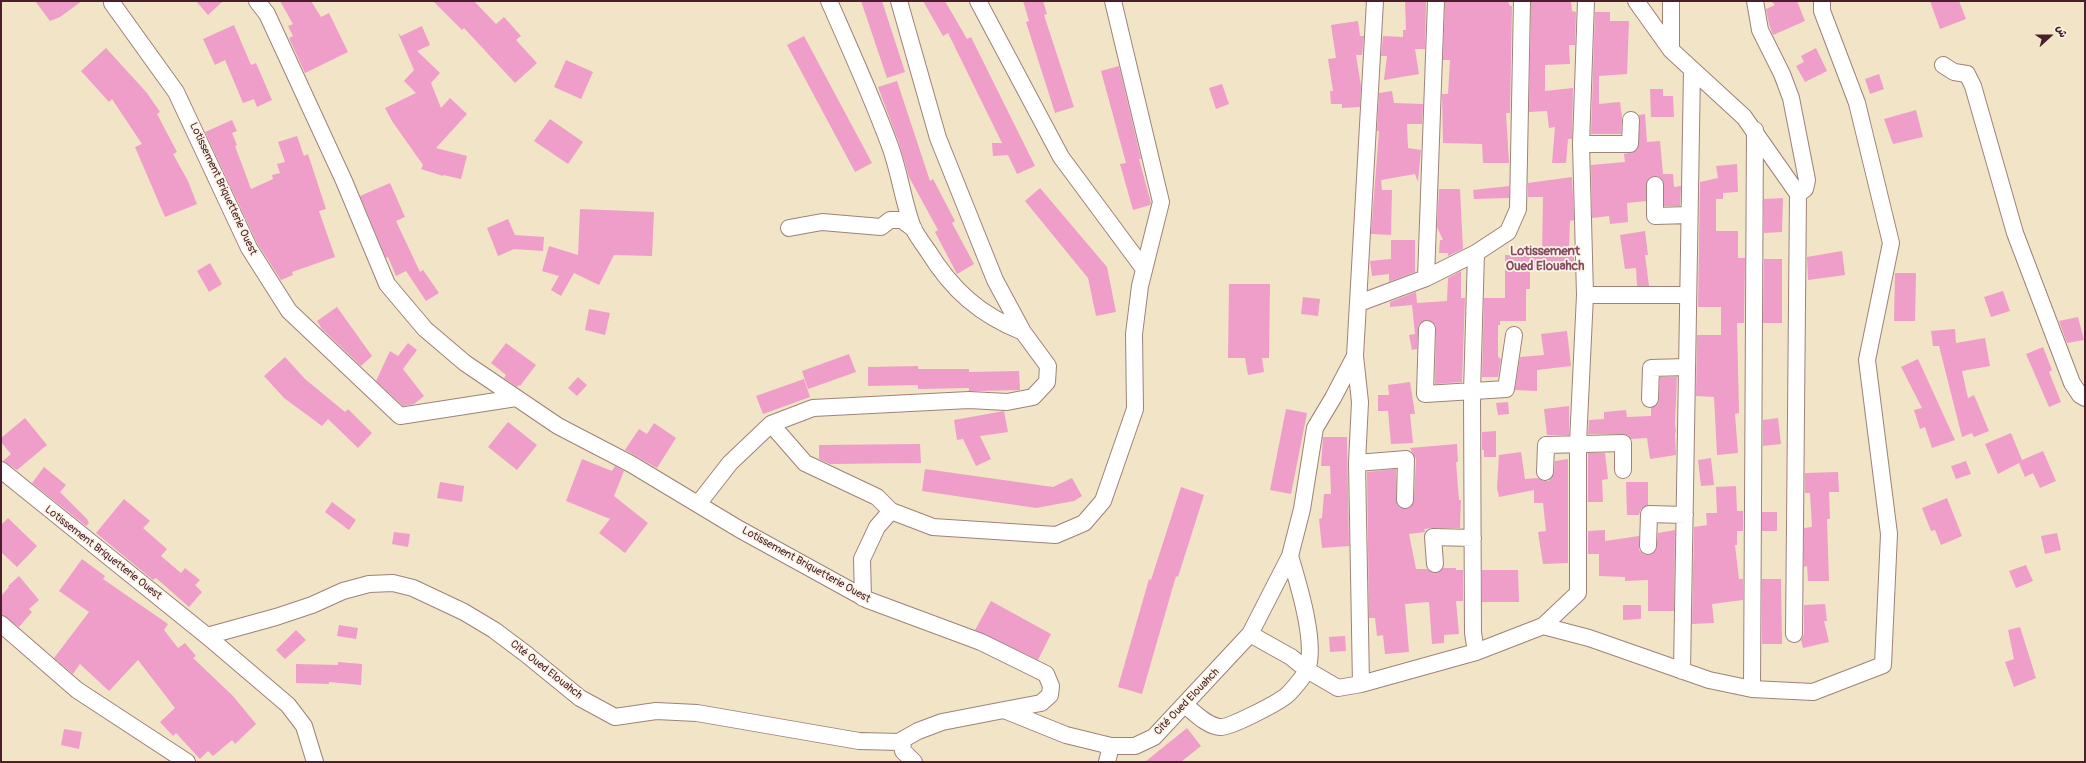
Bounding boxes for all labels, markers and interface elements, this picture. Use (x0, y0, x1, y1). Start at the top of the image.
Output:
north arrow (2030, 16, 2070, 56)
text: ش (2053, 24, 2070, 39)
street label: Lotissement Briquetterie Ouest (186, 120, 260, 258)
district label: Lotissement Oued Elouahch (1506, 244, 1584, 275)
street label: Lotissement Briquetterie Ouest (42, 503, 164, 603)
street label: Lotissement Briquetterie Ouest (739, 524, 873, 606)
street label: Cité Oued Elouahch (507, 638, 585, 702)
street label: Cité Oued Elouahch (1152, 666, 1222, 738)

